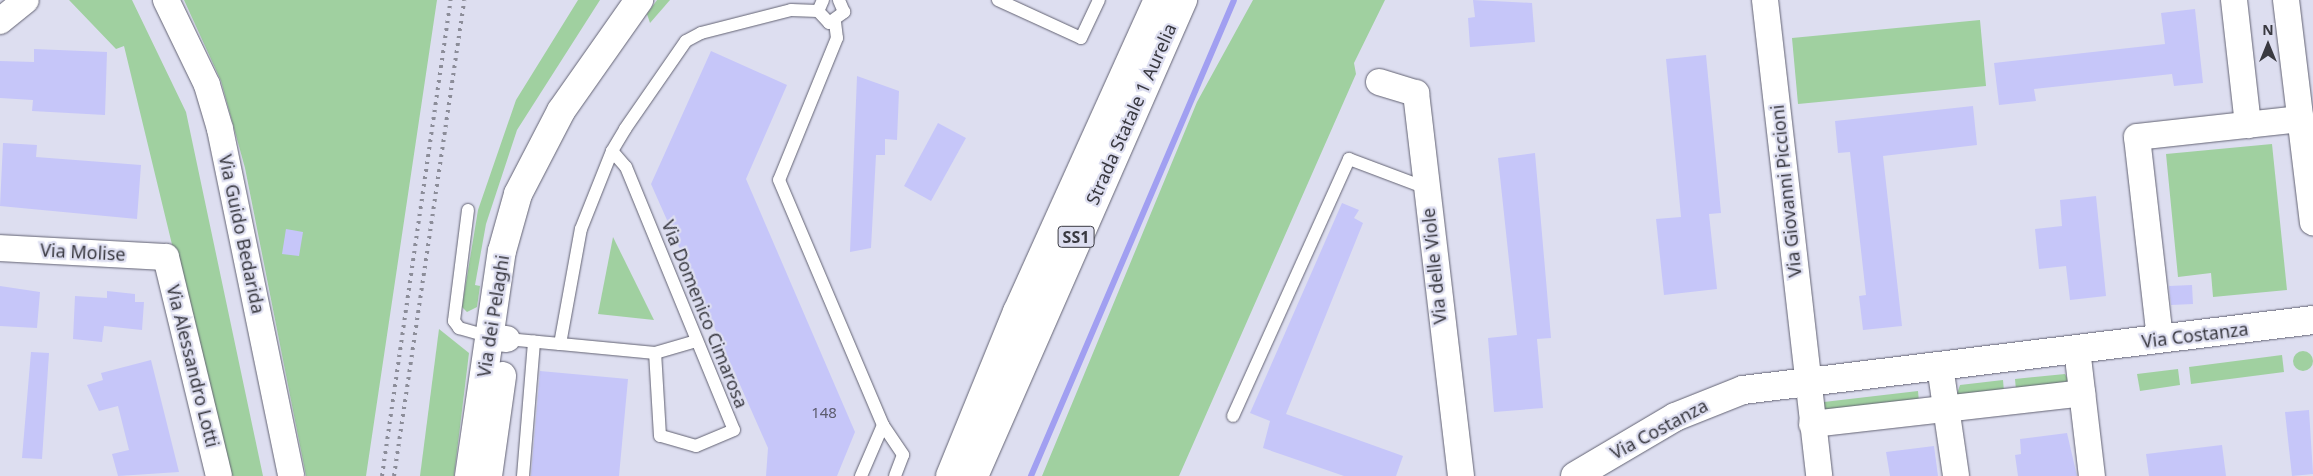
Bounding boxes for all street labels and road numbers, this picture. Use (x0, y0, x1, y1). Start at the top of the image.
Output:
street label: Strada Statale 1 Aurelia (1081, 20, 1181, 208)
street label: Via Giovanni Piccioni (1766, 104, 1806, 278)
street label: Via Guido Bedarida (215, 153, 269, 315)
street label: Via delle Viole (1417, 207, 1451, 325)
street label: Via Domenico Cimarosa (657, 217, 753, 411)
road number: SS1 (1057, 223, 1095, 250)
street label: Via Molise (40, 239, 126, 265)
street label: Via dei Pelaghi (473, 253, 513, 379)
street label: Via Alessandro Lotti (162, 283, 224, 449)
street label: Via Costanza (2140, 318, 2250, 352)
street label: Via Costanza (1607, 394, 1711, 464)

